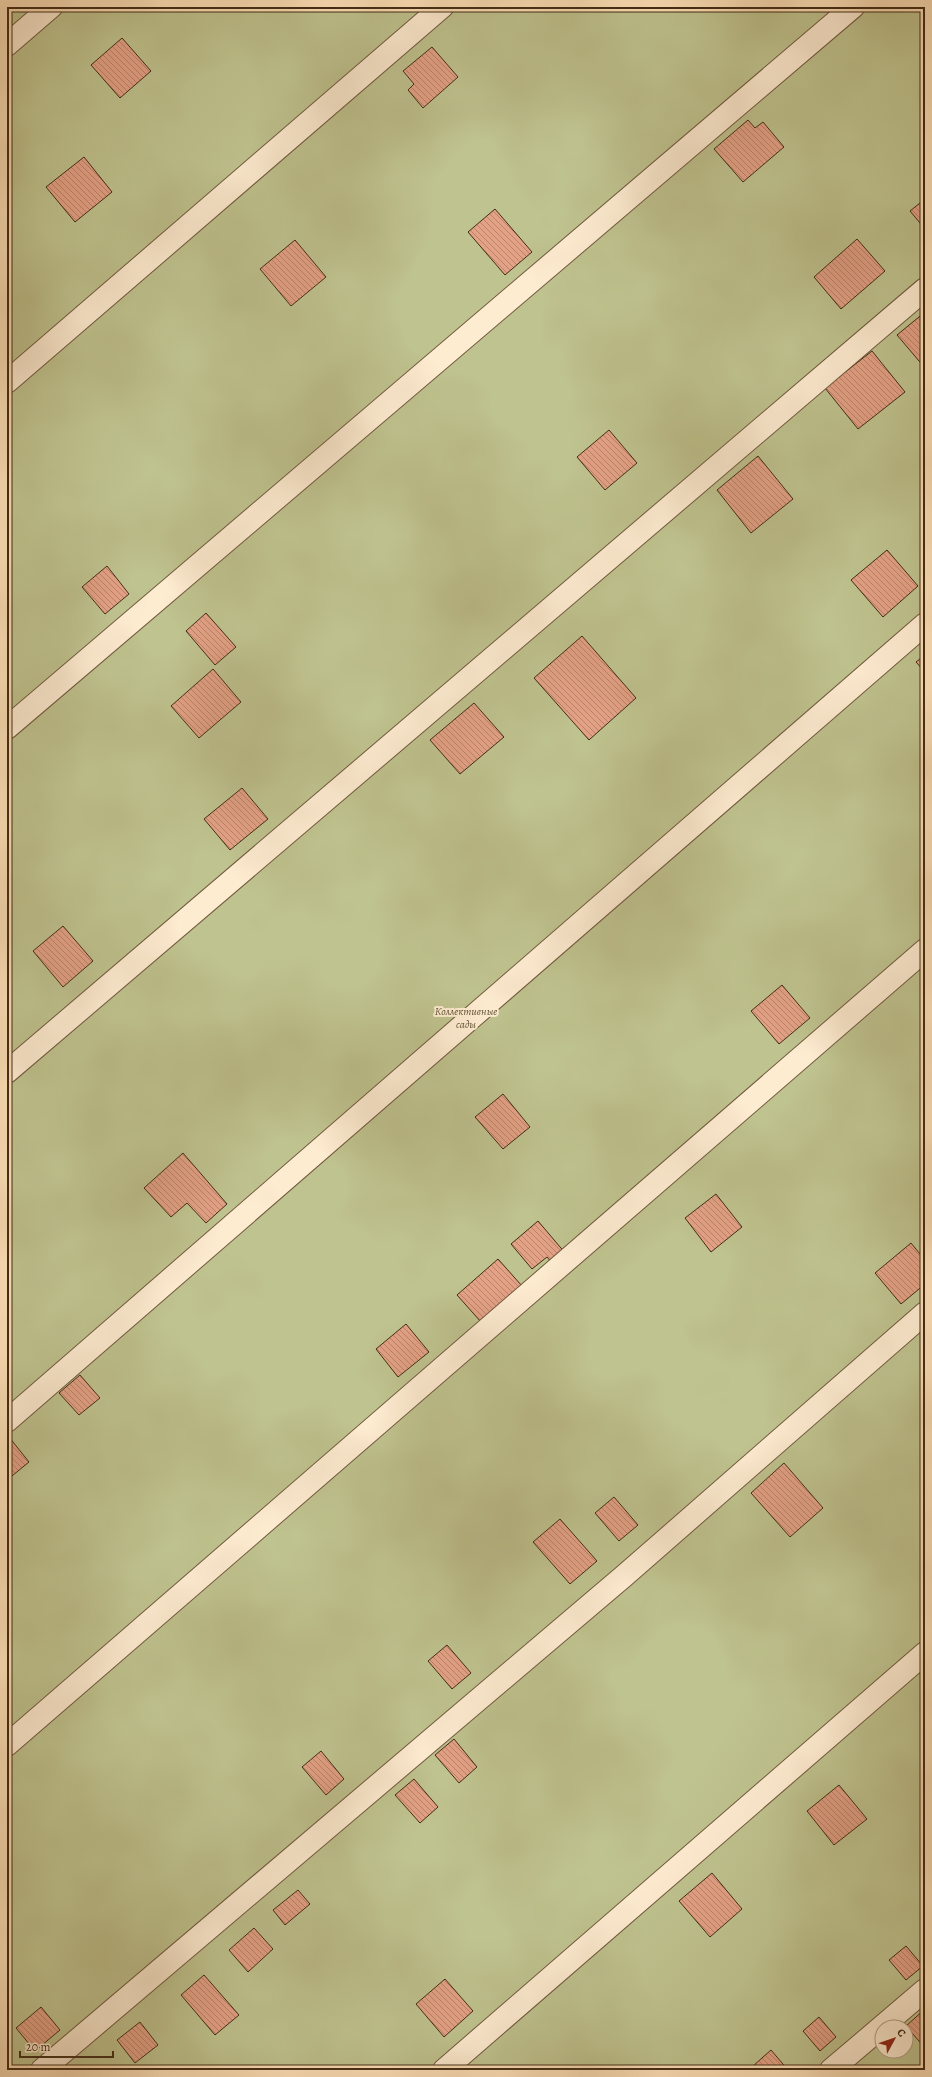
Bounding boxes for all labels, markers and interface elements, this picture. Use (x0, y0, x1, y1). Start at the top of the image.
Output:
park label: Коллективные сады (435, 1004, 497, 1032)
north arrow (874, 2019, 914, 2059)
text: С (893, 2025, 909, 2040)
scale bar (20, 2033, 113, 2059)
text: 20 m (26, 2039, 50, 2055)

